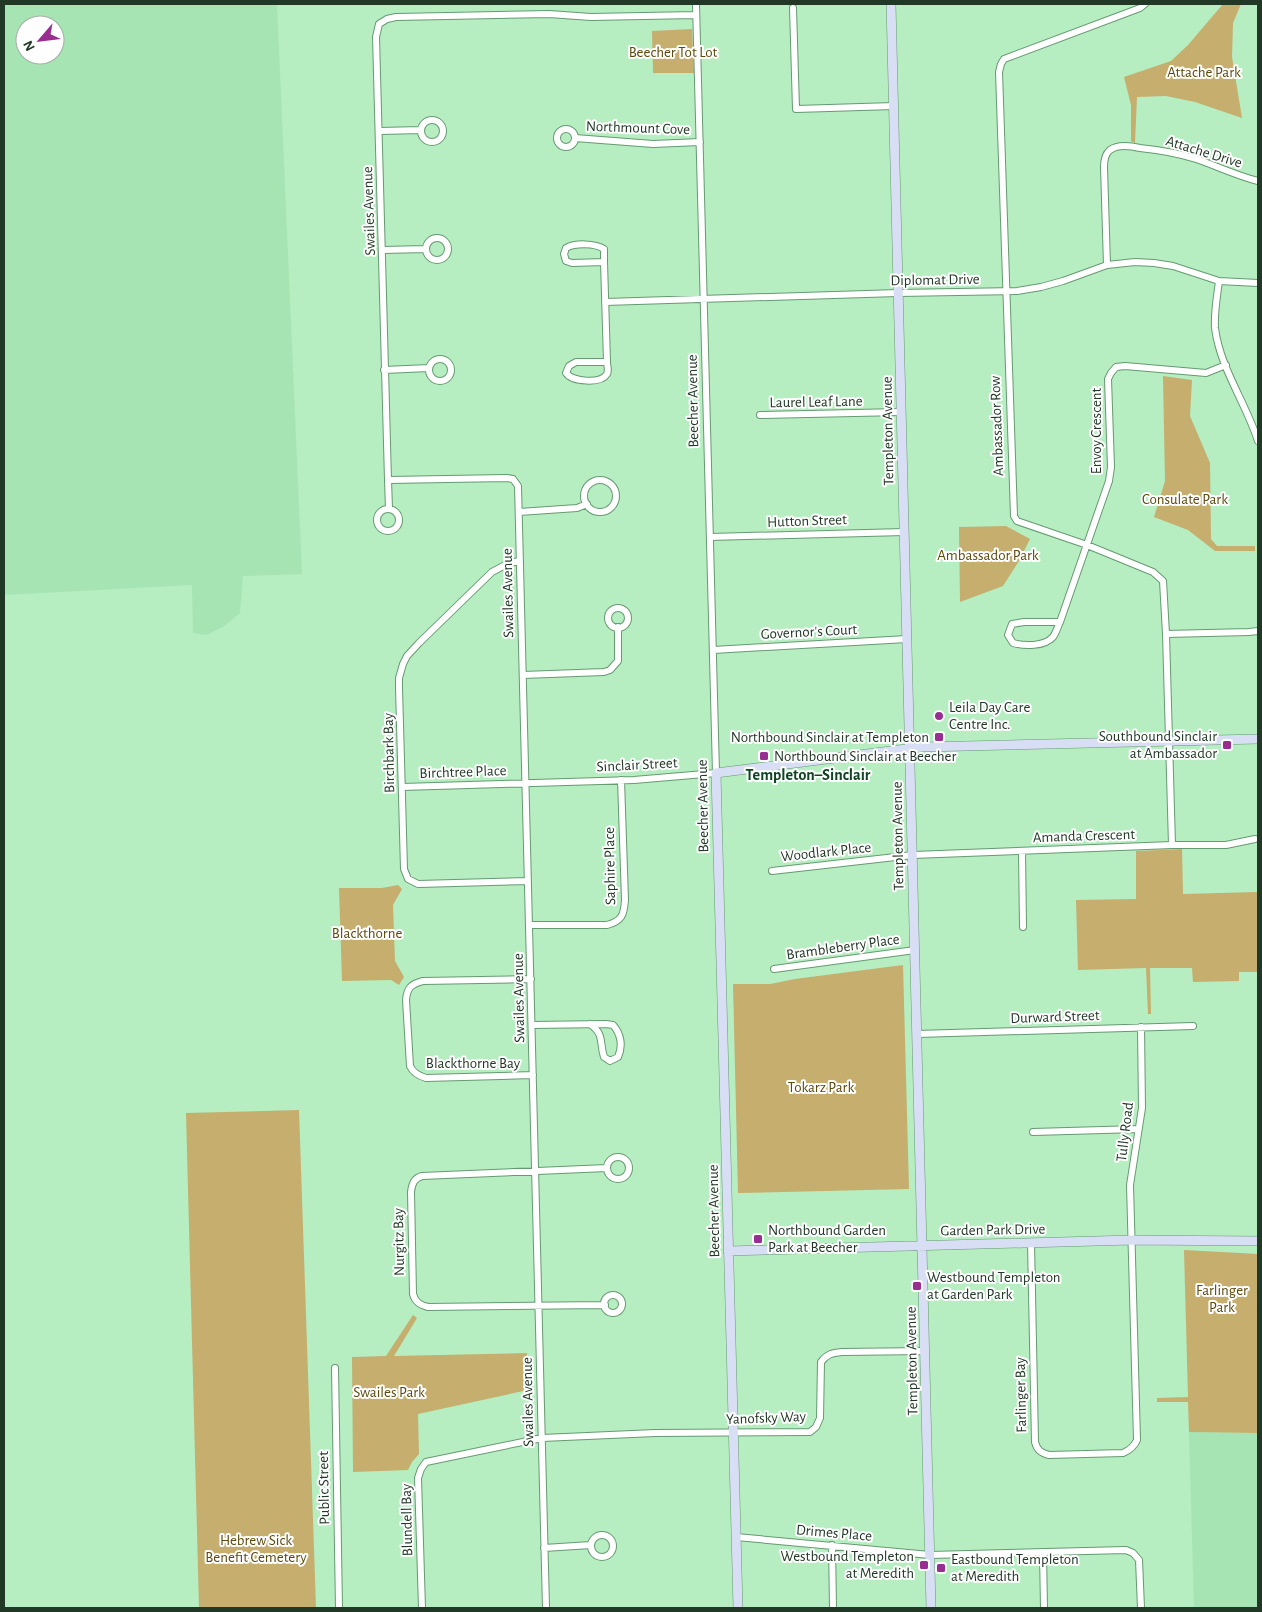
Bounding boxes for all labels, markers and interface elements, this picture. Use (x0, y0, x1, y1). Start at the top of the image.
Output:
north arrow (15, 15, 65, 65)
text: N (21, 38, 38, 53)
park label: Beecher Tot Lot (629, 45, 718, 60)
park label: Attache Park (1167, 65, 1241, 80)
street label: Northmount Cove (586, 119, 690, 137)
street label: Attache Drive (1164, 133, 1244, 171)
street label: Swailes Avenue (360, 166, 378, 256)
street label: Diplomat Drive (890, 272, 980, 288)
street label: Beecher Avenue (685, 354, 701, 448)
street label: Templeton Avenue (880, 376, 896, 486)
street label: Ambassador Row (988, 376, 1006, 476)
street label: Envoy Crescent (1089, 387, 1104, 474)
street label: Laurel Leaf Lane (769, 394, 863, 410)
park label: Consulate Park (1142, 492, 1228, 507)
street label: Hutton Street (767, 512, 847, 530)
street label: Swailes Avenue (500, 548, 516, 638)
park label: Ambassador Park (937, 548, 1039, 563)
street label: Governor's Court (760, 622, 858, 642)
place label: Leila Day Care Centre Inc. (949, 700, 1030, 732)
marker: Leila Day Care Centre Inc. (933, 710, 945, 722)
street label: Birchbark Bay (381, 712, 397, 793)
place label: Southbound Sinclair at Ambassador (1099, 729, 1217, 761)
place label: Northbound Sinclair at Templeton (731, 730, 929, 745)
marker: Northbound Sinclair at Templeton (933, 731, 945, 743)
marker: Southbound Sinclair at Ambassador (1221, 739, 1233, 751)
place label: Northbound Sinclair at Beecher (774, 749, 956, 764)
marker: Northbound Sinclair at Beecher (758, 750, 770, 762)
street label: Sinclair Street (596, 755, 678, 775)
street label: Beecher Avenue (695, 759, 711, 853)
street label: Birchtree Place (419, 763, 507, 781)
district label: Templeton–Sinclair (746, 767, 871, 783)
street label: Templeton Avenue (890, 781, 906, 891)
street label: Saphire Place (602, 827, 618, 905)
street label: Amanda Crescent (1033, 827, 1136, 845)
street label: Woodlark Place (780, 840, 872, 864)
park label: Blackthorne (332, 926, 402, 941)
street label: Brambleberry Place (785, 932, 901, 962)
street label: Swailes Avenue (511, 953, 527, 1043)
street label: Durward Street (1010, 1008, 1100, 1026)
street label: Blackthorne Bay (426, 1056, 521, 1071)
park label: Tokarz Park (788, 1080, 854, 1095)
street label: Tully Road (1114, 1101, 1136, 1163)
street label: Beecher Avenue (706, 1164, 722, 1258)
street label: Nurgitz Bay (391, 1207, 407, 1276)
street label: Garden Park Drive (940, 1222, 1046, 1238)
place label: Northbound Garden Park at Beecher (768, 1223, 886, 1255)
marker: Northbound Garden Park at Beecher (752, 1233, 764, 1245)
place label: Westbound Templeton at Garden Park (927, 1270, 1061, 1302)
marker: Westbound Templeton at Garden Park (911, 1280, 923, 1292)
park label: Farlinger Park (1196, 1283, 1248, 1315)
street label: Templeton Avenue (904, 1306, 920, 1416)
street label: Swailes Avenue (520, 1357, 536, 1447)
street label: Farlinger Bay (1013, 1357, 1029, 1433)
park label: Swailes Park (353, 1385, 425, 1400)
street label: Yanofsky Way (726, 1409, 807, 1427)
street label: Public Street (316, 1451, 332, 1525)
street label: Blundell Bay (399, 1483, 415, 1557)
street label: Drimes Place (795, 1522, 873, 1544)
park label: Hebrew Sick Benefit Cemetery (205, 1533, 307, 1565)
place label: Westbound Templeton at Meredith (780, 1549, 914, 1581)
place label: Eastbound Templeton at Meredith (951, 1552, 1079, 1584)
marker: Westbound Templeton at Meredith (918, 1559, 930, 1571)
marker: Eastbound Templeton at Meredith (935, 1562, 947, 1574)

